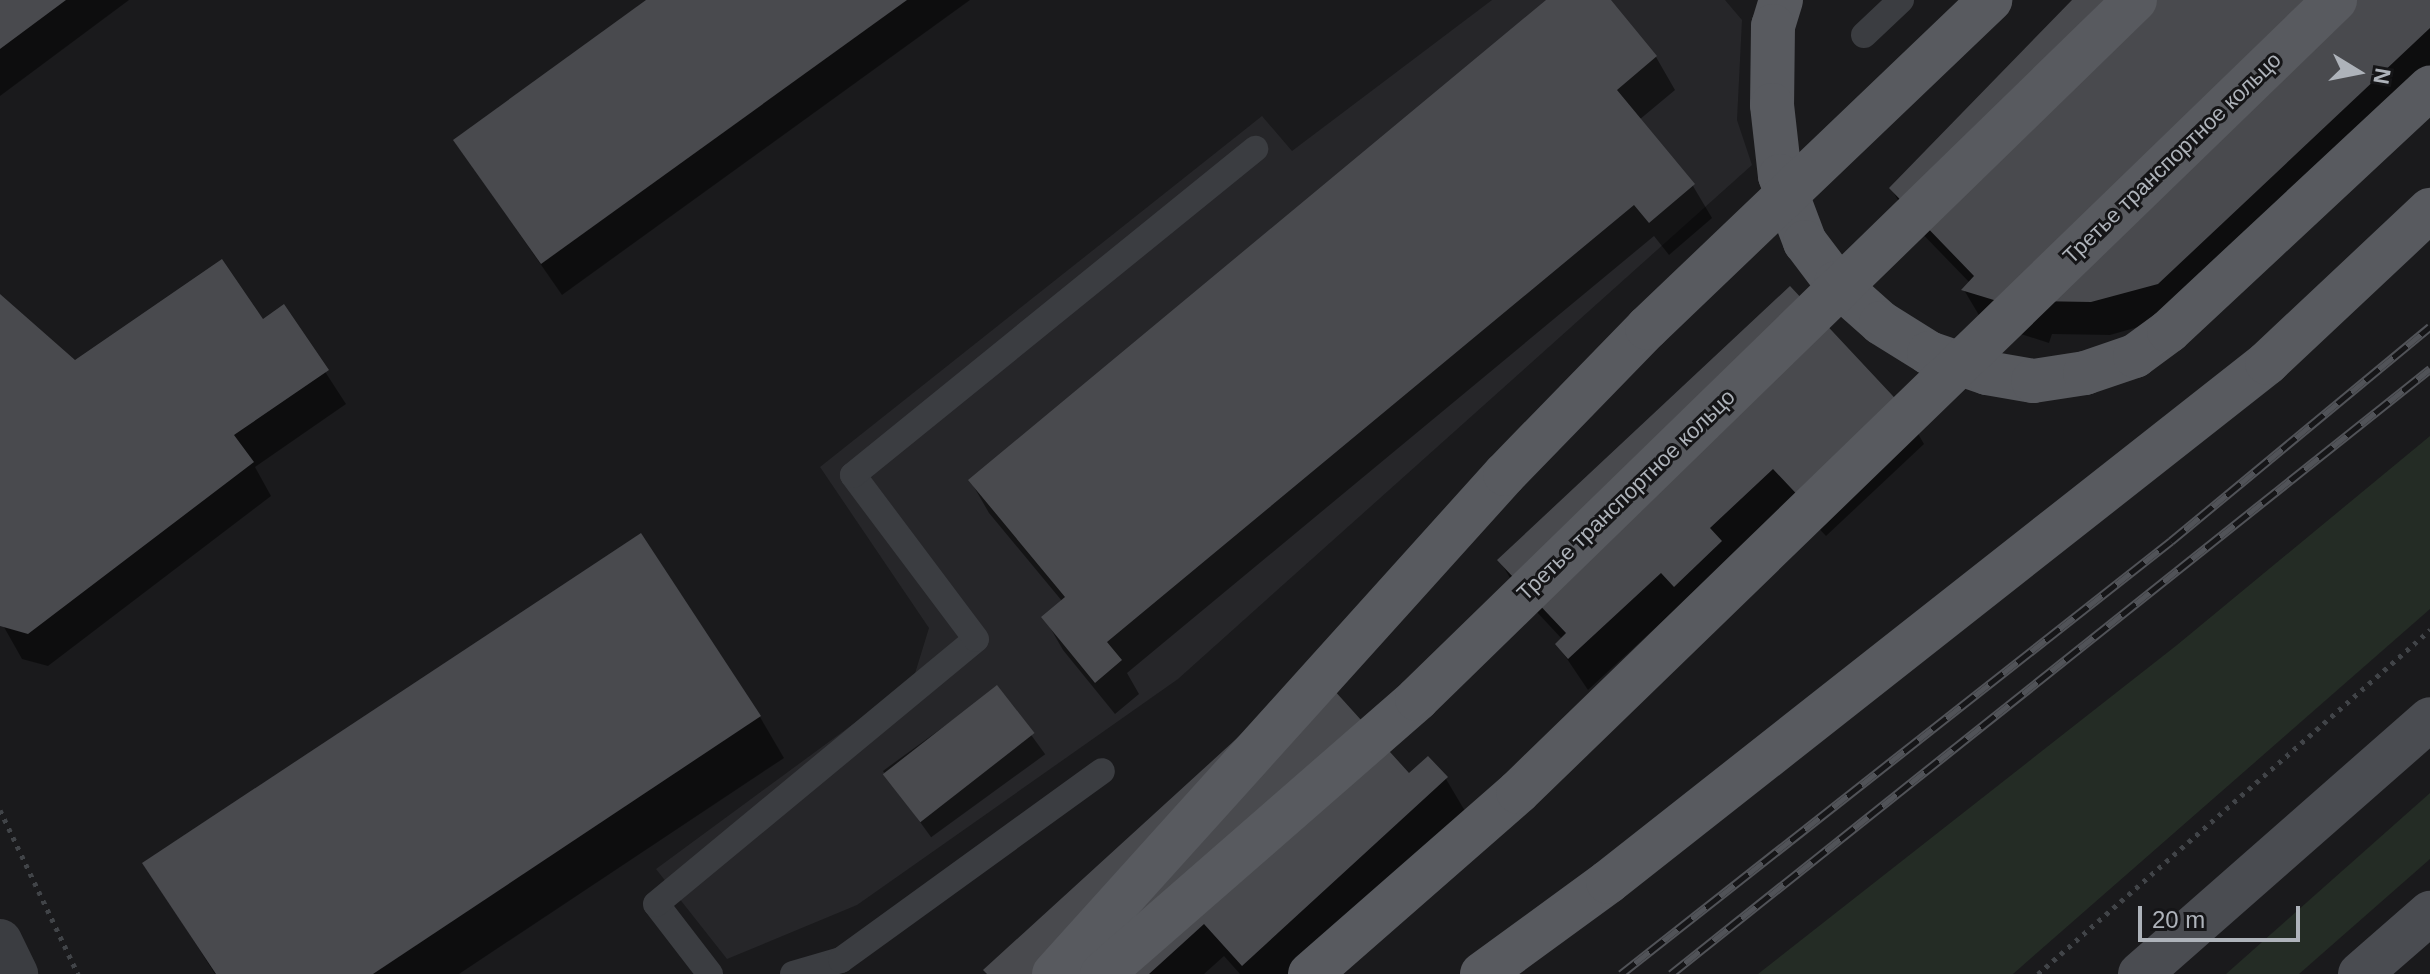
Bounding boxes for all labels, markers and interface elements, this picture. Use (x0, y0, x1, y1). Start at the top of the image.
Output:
north arrow (2318, 32, 2398, 112)
street label: Третье транспортное кольцо (2058, 47, 2286, 269)
text: N (2368, 66, 2396, 86)
street label: Третье транспортное кольцо (1512, 384, 1740, 606)
scale bar (2142, 890, 2304, 940)
text: 20 m (2152, 906, 2205, 933)

